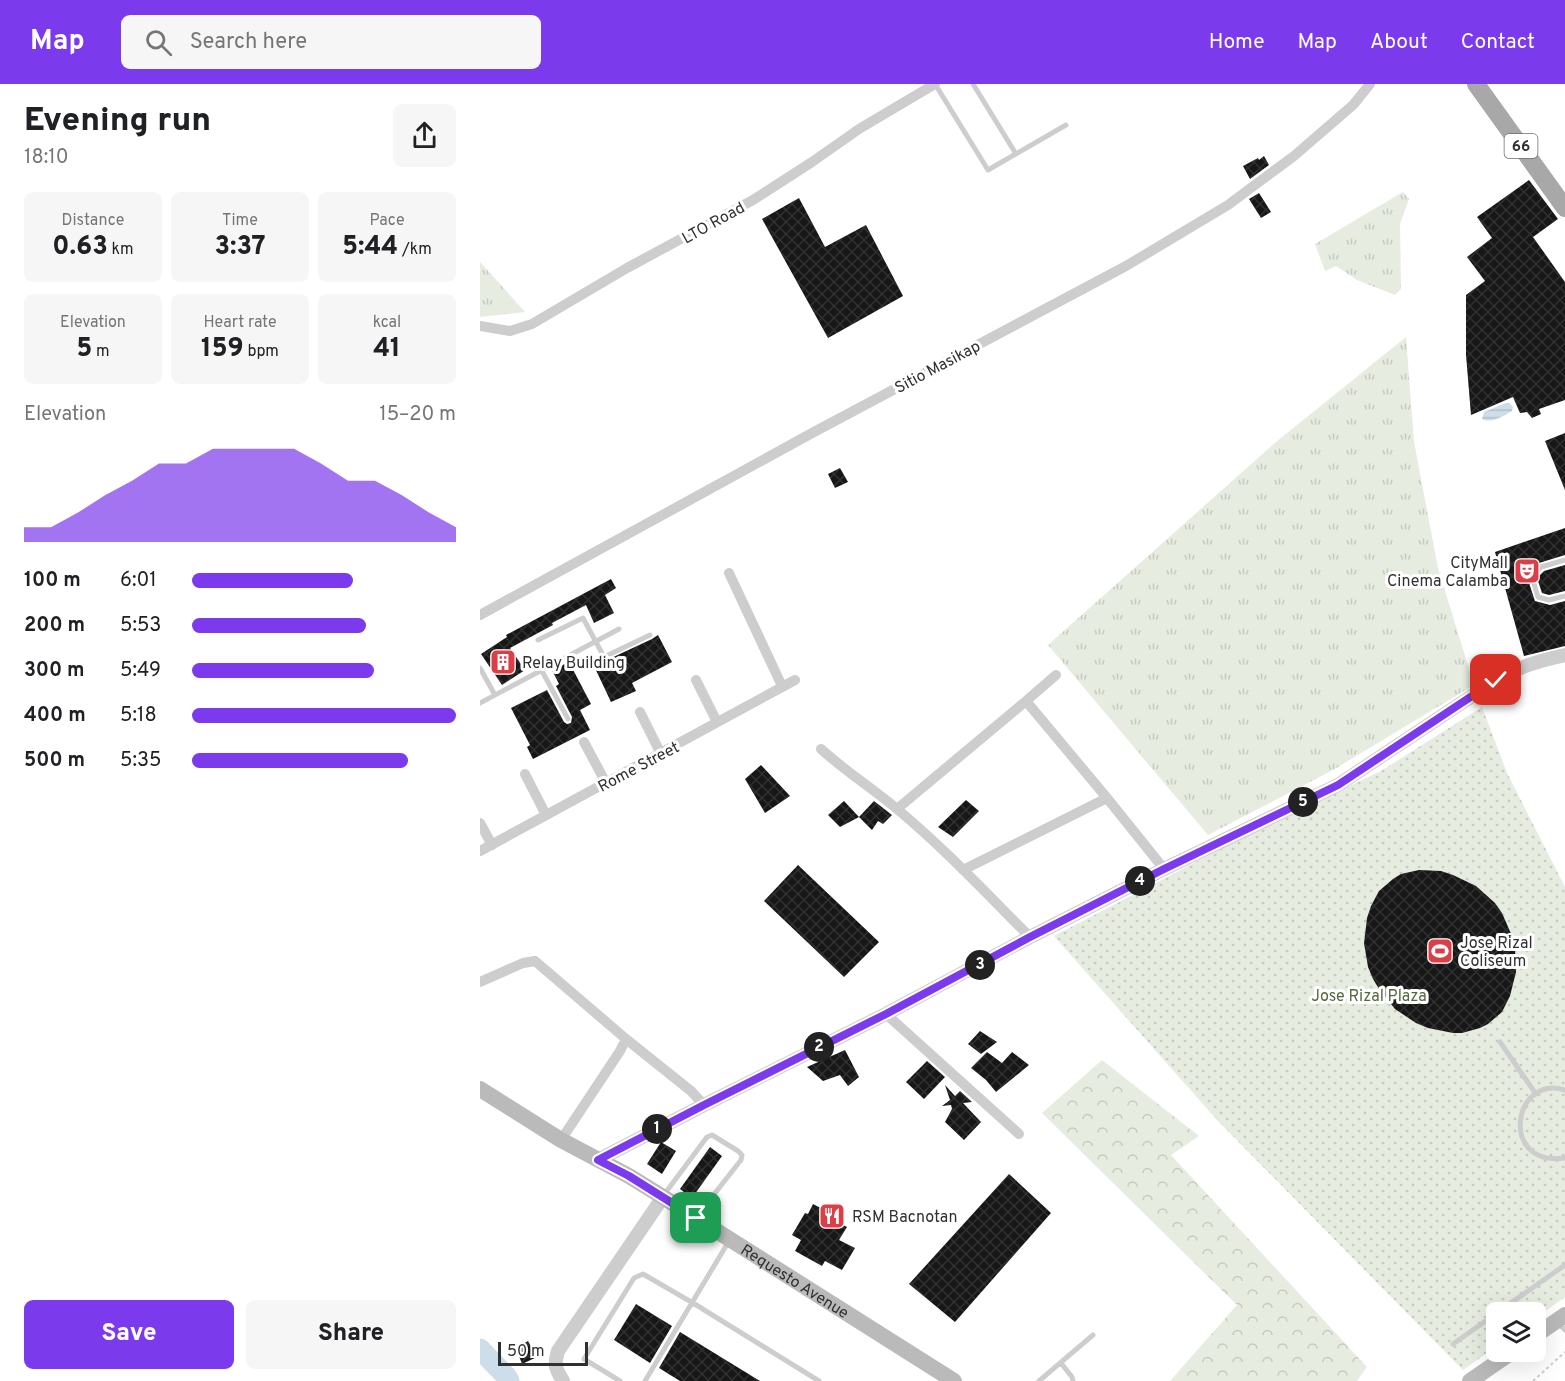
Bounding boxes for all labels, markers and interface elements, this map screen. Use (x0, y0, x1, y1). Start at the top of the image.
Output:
search box (121, 15, 541, 69)
text: Map (30, 24, 85, 60)
icon: search (142, 26, 175, 59)
text: Search here (190, 29, 307, 56)
text: Home (1209, 29, 1265, 56)
text: Map (1298, 29, 1337, 56)
text: About (1370, 29, 1428, 56)
text: Contact (1461, 29, 1535, 56)
text: Evening run (24, 101, 211, 143)
button: share (393, 104, 456, 167)
road number: 66 (1504, 134, 1538, 158)
text: 18:10 (24, 145, 68, 171)
street label: LTO Road (679, 198, 749, 249)
text: Distance (62, 211, 124, 231)
text: Time (222, 211, 258, 231)
text: Pace (369, 211, 405, 231)
text: 0.63 (52, 231, 108, 264)
text: 3:37 (214, 231, 266, 264)
text: 5:44 (342, 231, 398, 264)
text: km (108, 240, 134, 260)
text: /km (398, 240, 432, 260)
text: Elevation (60, 313, 126, 333)
text: Heart rate (203, 313, 277, 333)
text: kcal (373, 313, 401, 333)
text: 5 (76, 333, 92, 366)
text: 159 (201, 333, 244, 366)
text: 41 (373, 333, 401, 366)
street label: Sitio Masikap (892, 337, 984, 399)
text: m (92, 342, 110, 362)
text: bpm (244, 342, 279, 362)
text: Elevation (24, 402, 106, 428)
text: 15–20 m (379, 402, 456, 428)
place label: CityMall Cinema Calamba (1387, 554, 1508, 592)
theatre icon: CityMall Cinema Calamba (1512, 556, 1542, 586)
text: 100 m (24, 568, 81, 594)
text: 6:01 (120, 568, 157, 594)
text: 200 m (24, 613, 85, 639)
text: 5:53 (120, 613, 161, 639)
building icon: Relay Building (488, 647, 518, 677)
place label: Relay Building (522, 654, 625, 674)
pin (1470, 654, 1521, 705)
text: 300 m (24, 658, 85, 684)
text: 5:49 (120, 658, 161, 684)
icon: check (1479, 663, 1512, 696)
text: 400 m (24, 703, 86, 729)
text: 5:18 (120, 703, 157, 729)
street label: Rome Street (595, 738, 683, 798)
text: 500 m (24, 748, 85, 774)
text: 5:35 (120, 748, 161, 774)
pin: 5 (1288, 787, 1318, 817)
text: 5 (1298, 792, 1308, 812)
pin: 4 (1125, 866, 1155, 896)
text: 4 (1135, 871, 1145, 891)
place label: Jose Rizal Coliseum (1460, 934, 1533, 972)
sports icon: Jose Rizal Coliseum (1425, 936, 1455, 966)
pin: 3 (965, 950, 995, 980)
text: 3 (975, 955, 985, 975)
park label: Jose Rizal Plaza (1311, 987, 1427, 1007)
pin: 2 (804, 1032, 834, 1062)
text: 2 (814, 1037, 824, 1057)
pin: 1 (642, 1114, 672, 1144)
text: 1 (654, 1119, 660, 1139)
pin (670, 1192, 721, 1243)
icon: arrive (679, 1201, 712, 1234)
restaurant icon: RSM Bacnotan (817, 1201, 847, 1231)
place label: RSM Bacnotan (852, 1208, 957, 1228)
street label: Requesto Avenue (736, 1241, 852, 1324)
button: Save (24, 1300, 234, 1369)
button: Share (246, 1300, 456, 1369)
map controls (1486, 1302, 1546, 1362)
button: layers (1486, 1302, 1546, 1362)
scale bar (498, 1339, 588, 1366)
text: 50 m (507, 1342, 545, 1362)

